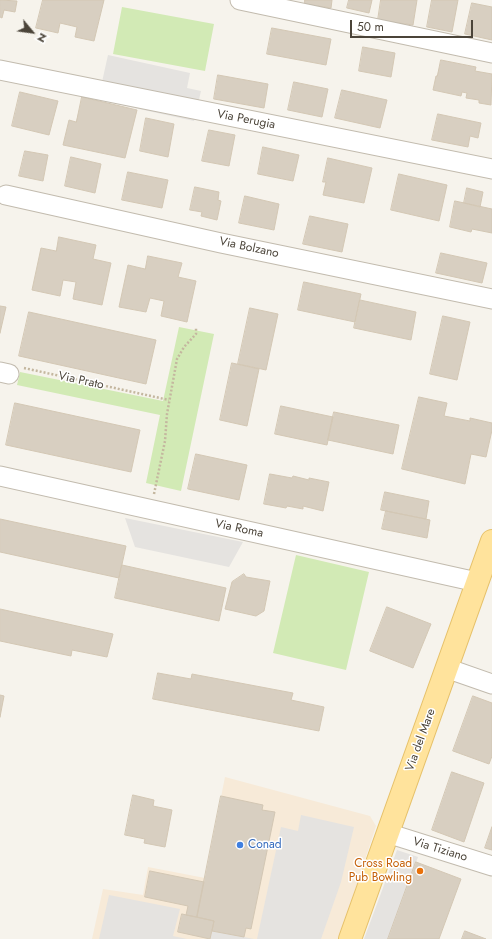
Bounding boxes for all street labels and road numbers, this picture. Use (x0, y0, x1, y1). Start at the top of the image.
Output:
street label: Via Perugia (216, 107, 276, 133)
street label: Via Bolzano (218, 235, 280, 261)
street label: Via Prato (57, 369, 105, 393)
street label: Via Roma (214, 517, 264, 541)
street label: Via del Mare (403, 707, 439, 773)
street label: Via Tiziano (411, 835, 469, 865)

